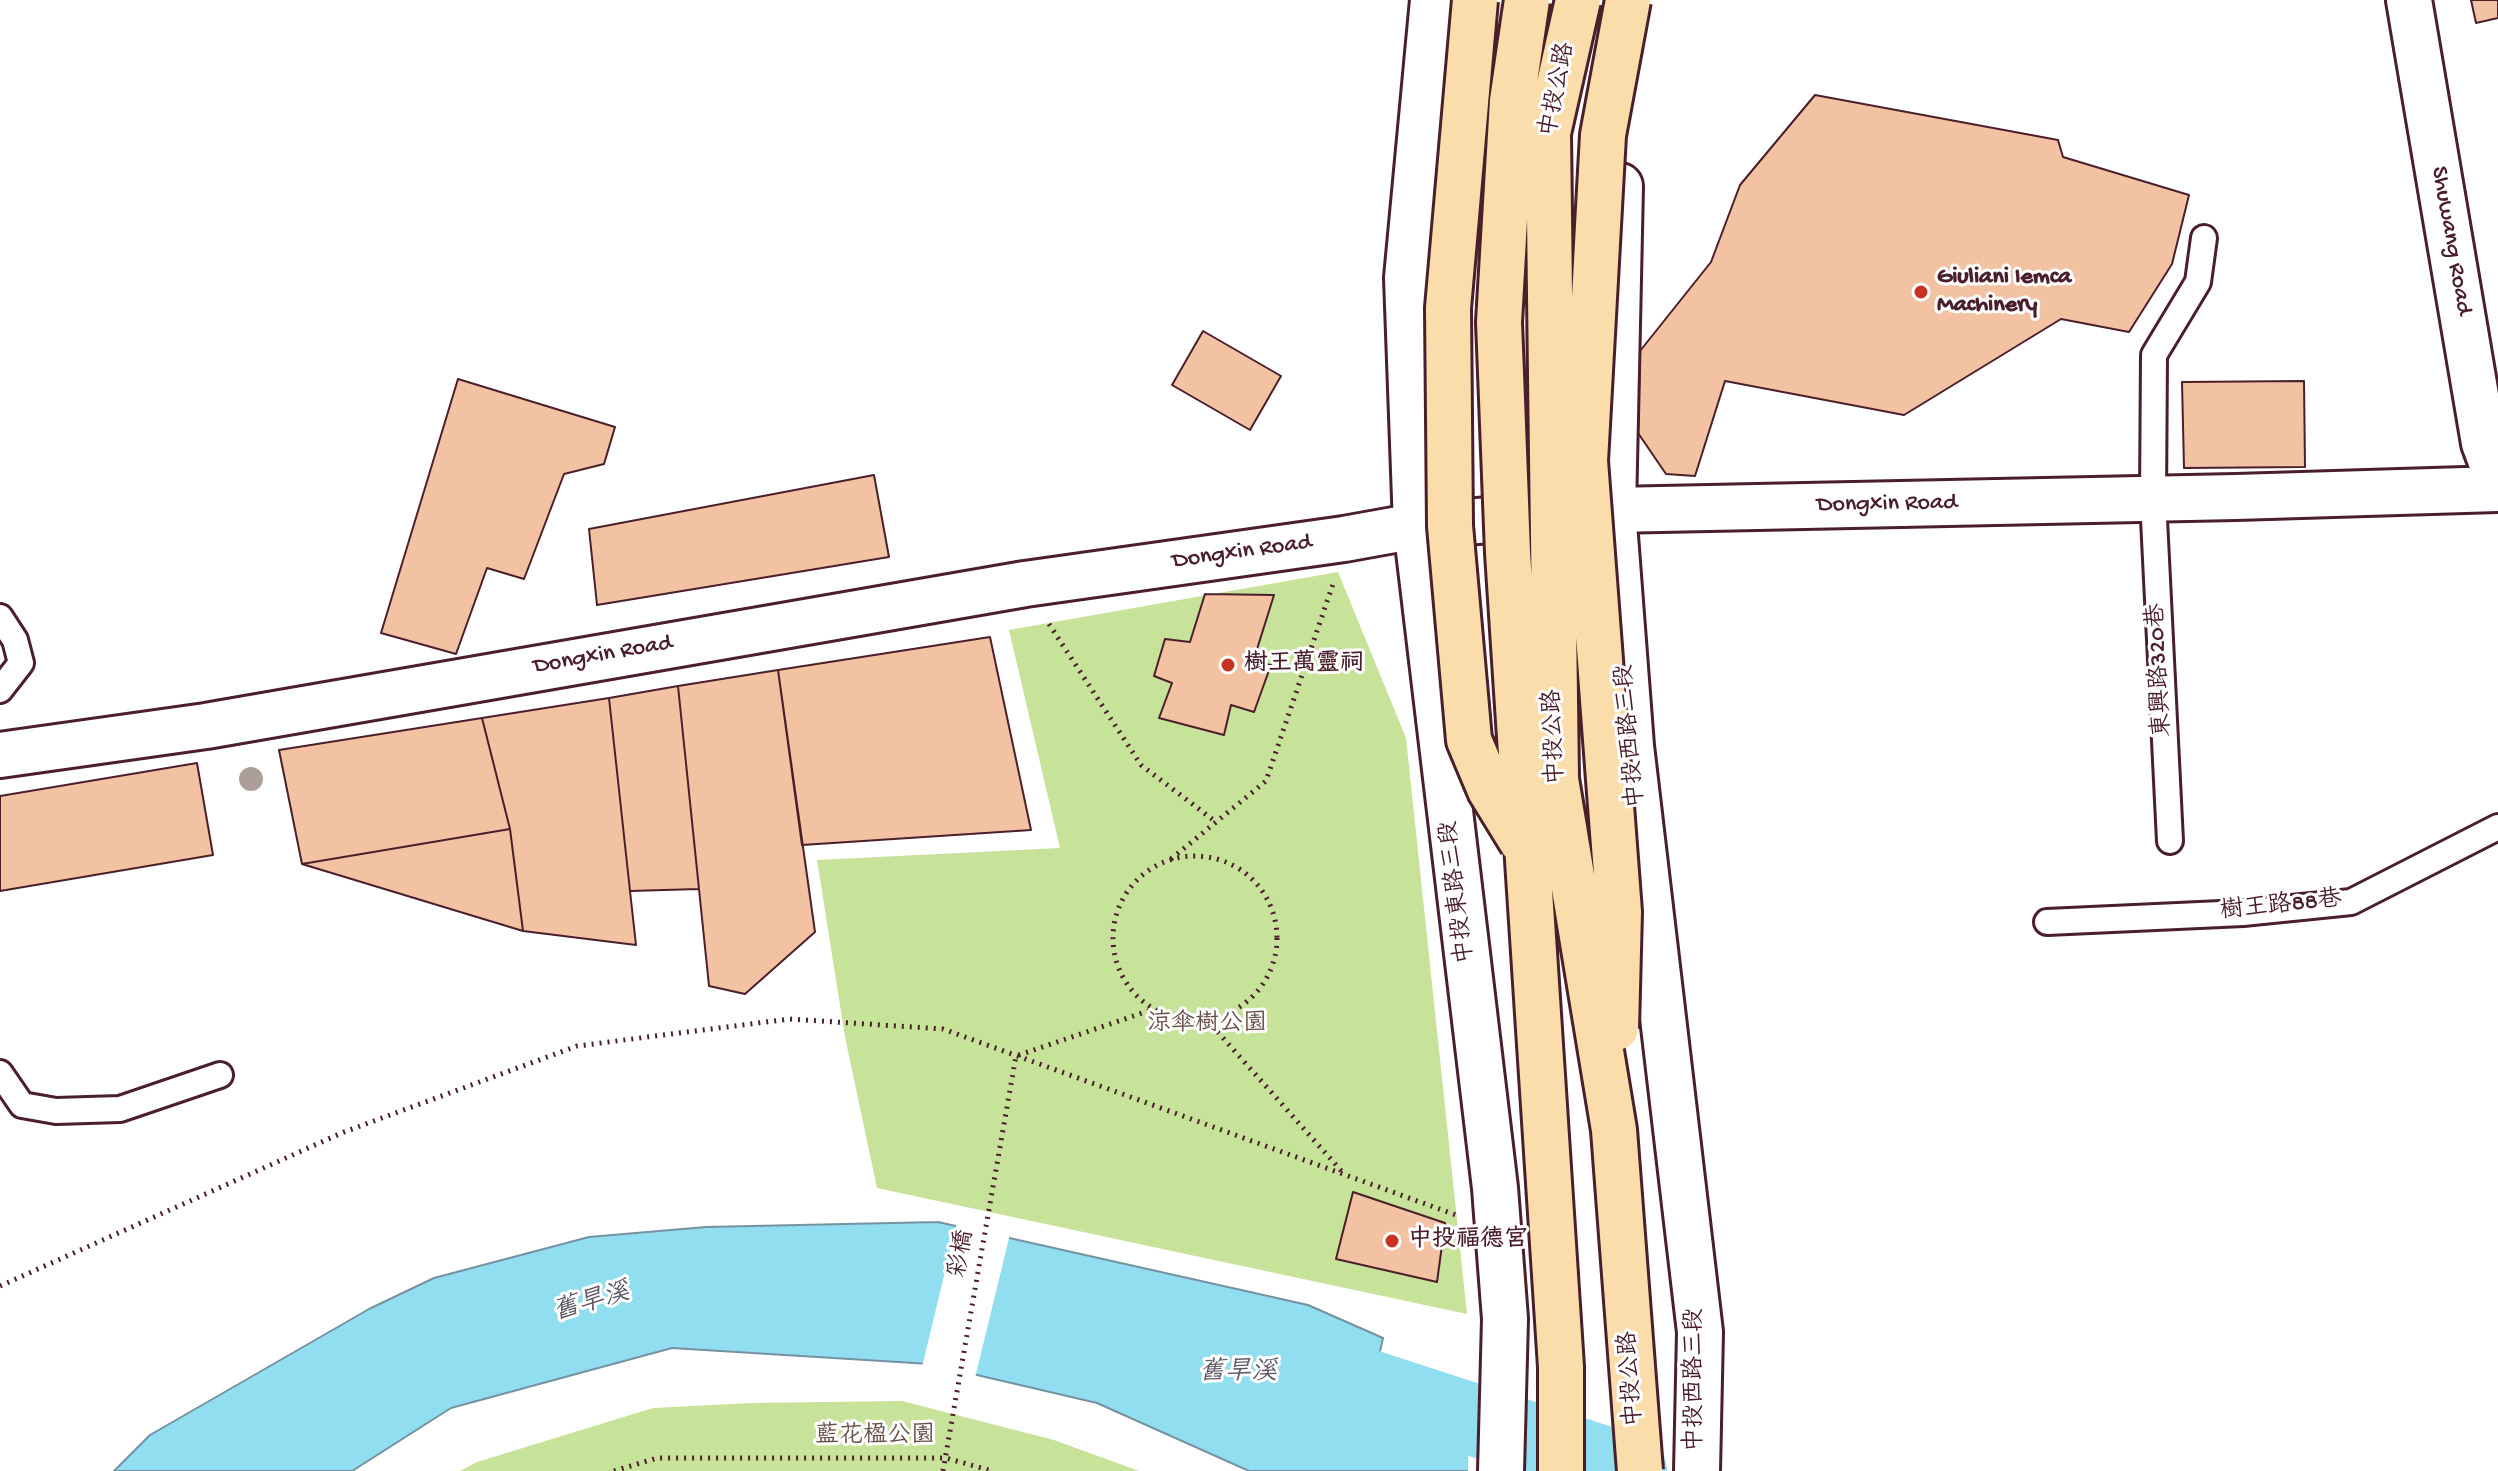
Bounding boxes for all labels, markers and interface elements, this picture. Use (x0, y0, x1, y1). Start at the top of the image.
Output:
street label: 中投公路 (1536, 40, 1582, 140)
street label: Shuwang Road (2423, 164, 2477, 318)
place label: Giuliani Iemca Machinery (1937, 264, 2071, 320)
marker: Giuliani Iemca Machinery (1912, 283, 1930, 301)
street label: Dongxin Road (1817, 489, 1957, 521)
street label: Dongxin Road (1170, 529, 1314, 577)
street label: 東興路320巷 (2143, 602, 2179, 738)
street label: Dongxin Road (531, 630, 675, 682)
place label: 樹王萬靈祠 (1244, 651, 1364, 679)
marker: 樹王萬靈祠 (1219, 656, 1237, 674)
street label: 中投西路三段 (1611, 663, 1653, 809)
street label: 中投公路 (1540, 689, 1572, 785)
street label: 中投東路三段 (1436, 819, 1482, 965)
street label: 樹王路88巷 (2219, 886, 2343, 928)
park label: 涼傘樹公園 (1147, 1011, 1267, 1039)
place label: 中投福德宮 (1408, 1227, 1528, 1255)
street label: 彩橋 (945, 1228, 981, 1280)
marker: 中投福德宮 (1383, 1232, 1401, 1250)
water label: 舊旱溪 (550, 1278, 634, 1330)
street label: 中投西路三段 (1682, 1308, 1710, 1452)
street label: 中投公路 (1615, 1330, 1651, 1428)
water label: 舊旱溪 (1199, 1358, 1277, 1390)
park label: 藍花楹公園 (815, 1423, 935, 1451)

